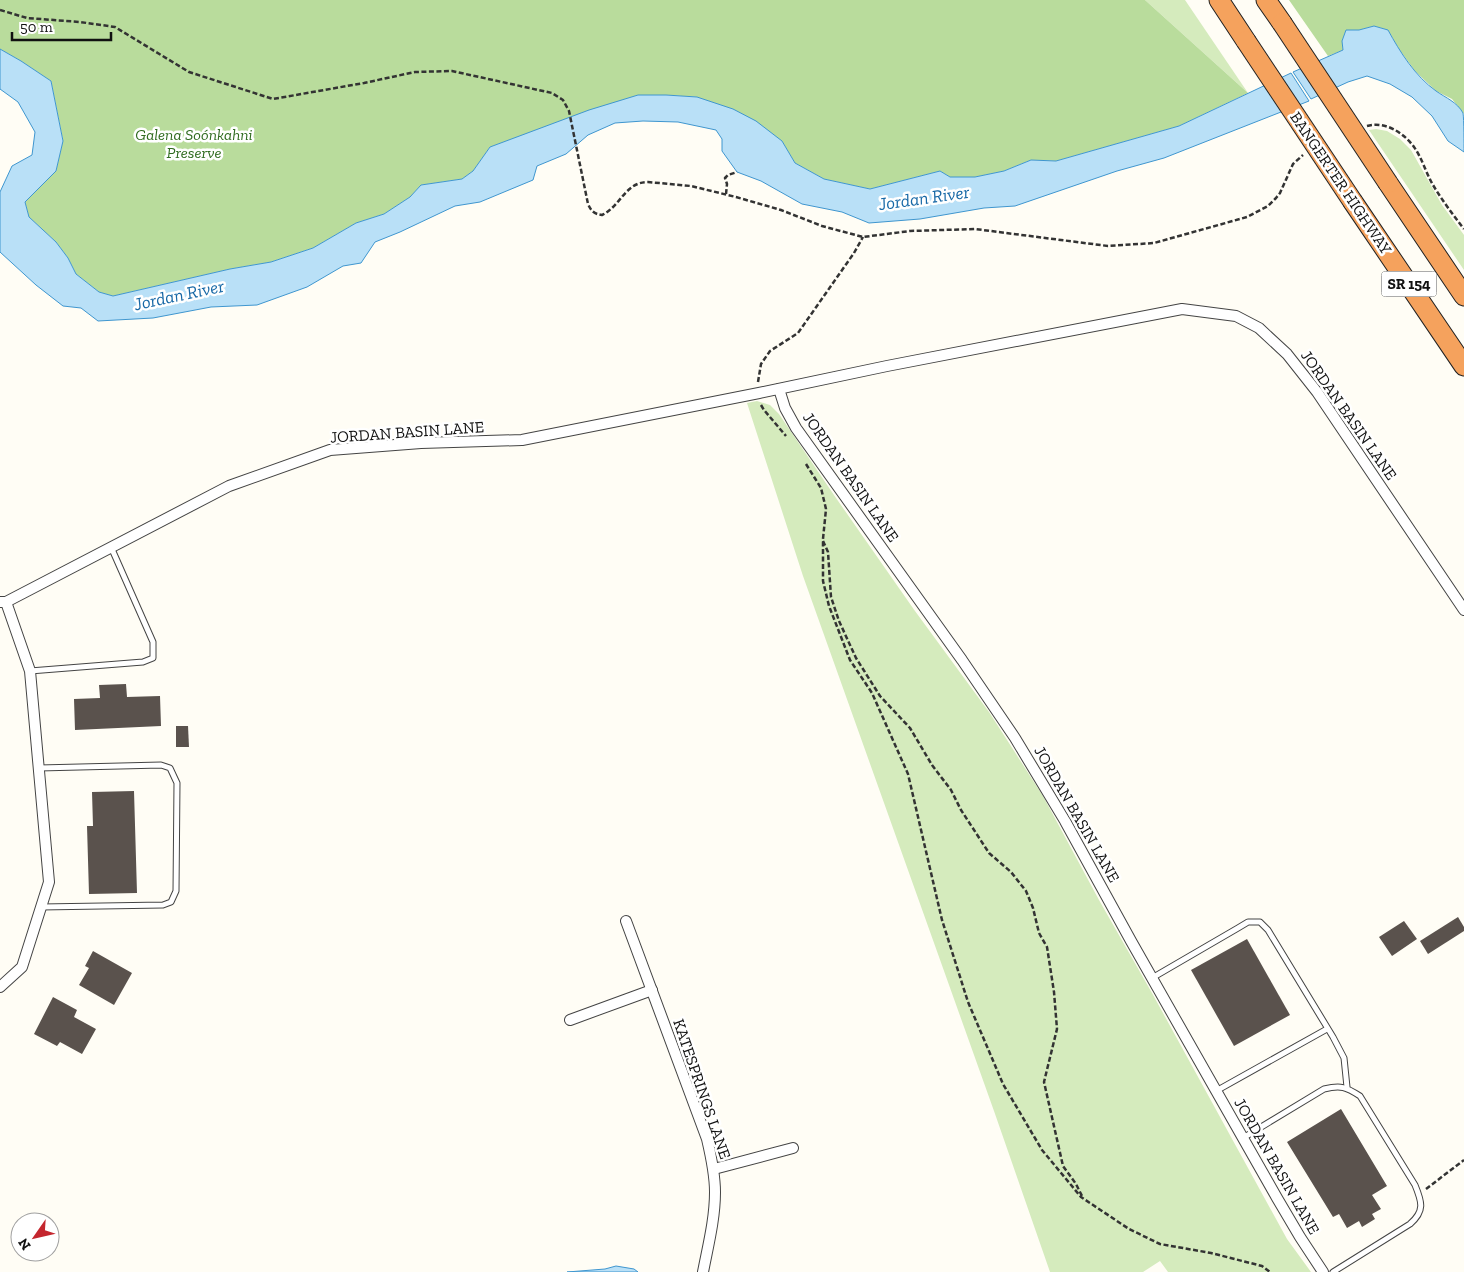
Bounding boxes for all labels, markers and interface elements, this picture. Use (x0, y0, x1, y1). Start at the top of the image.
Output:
scale bar (12, 10, 111, 42)
text: 50 m (20, 18, 53, 36)
street label: BANGERTER HIGHWAY (1286, 108, 1396, 258)
park label: Galena Soónkahni Preserve (135, 125, 253, 162)
water label: Jordan River (876, 181, 972, 215)
road number: SR 154 (1382, 272, 1436, 296)
water label: Jordan River (131, 275, 227, 315)
street label: JORDAN BASIN LANE (1297, 346, 1401, 484)
street label: JORDAN BASIN LANE (799, 408, 903, 546)
street label: JORDAN BASIN LANE (329, 417, 485, 447)
street label: JORDAN BASIN LANE (1030, 742, 1124, 886)
street label: KATESPRINGS LANE (669, 1016, 735, 1162)
street label: JORDAN BASIN LANE (1230, 1094, 1324, 1238)
north arrow (10, 1212, 60, 1262)
text: N (14, 1235, 35, 1253)

